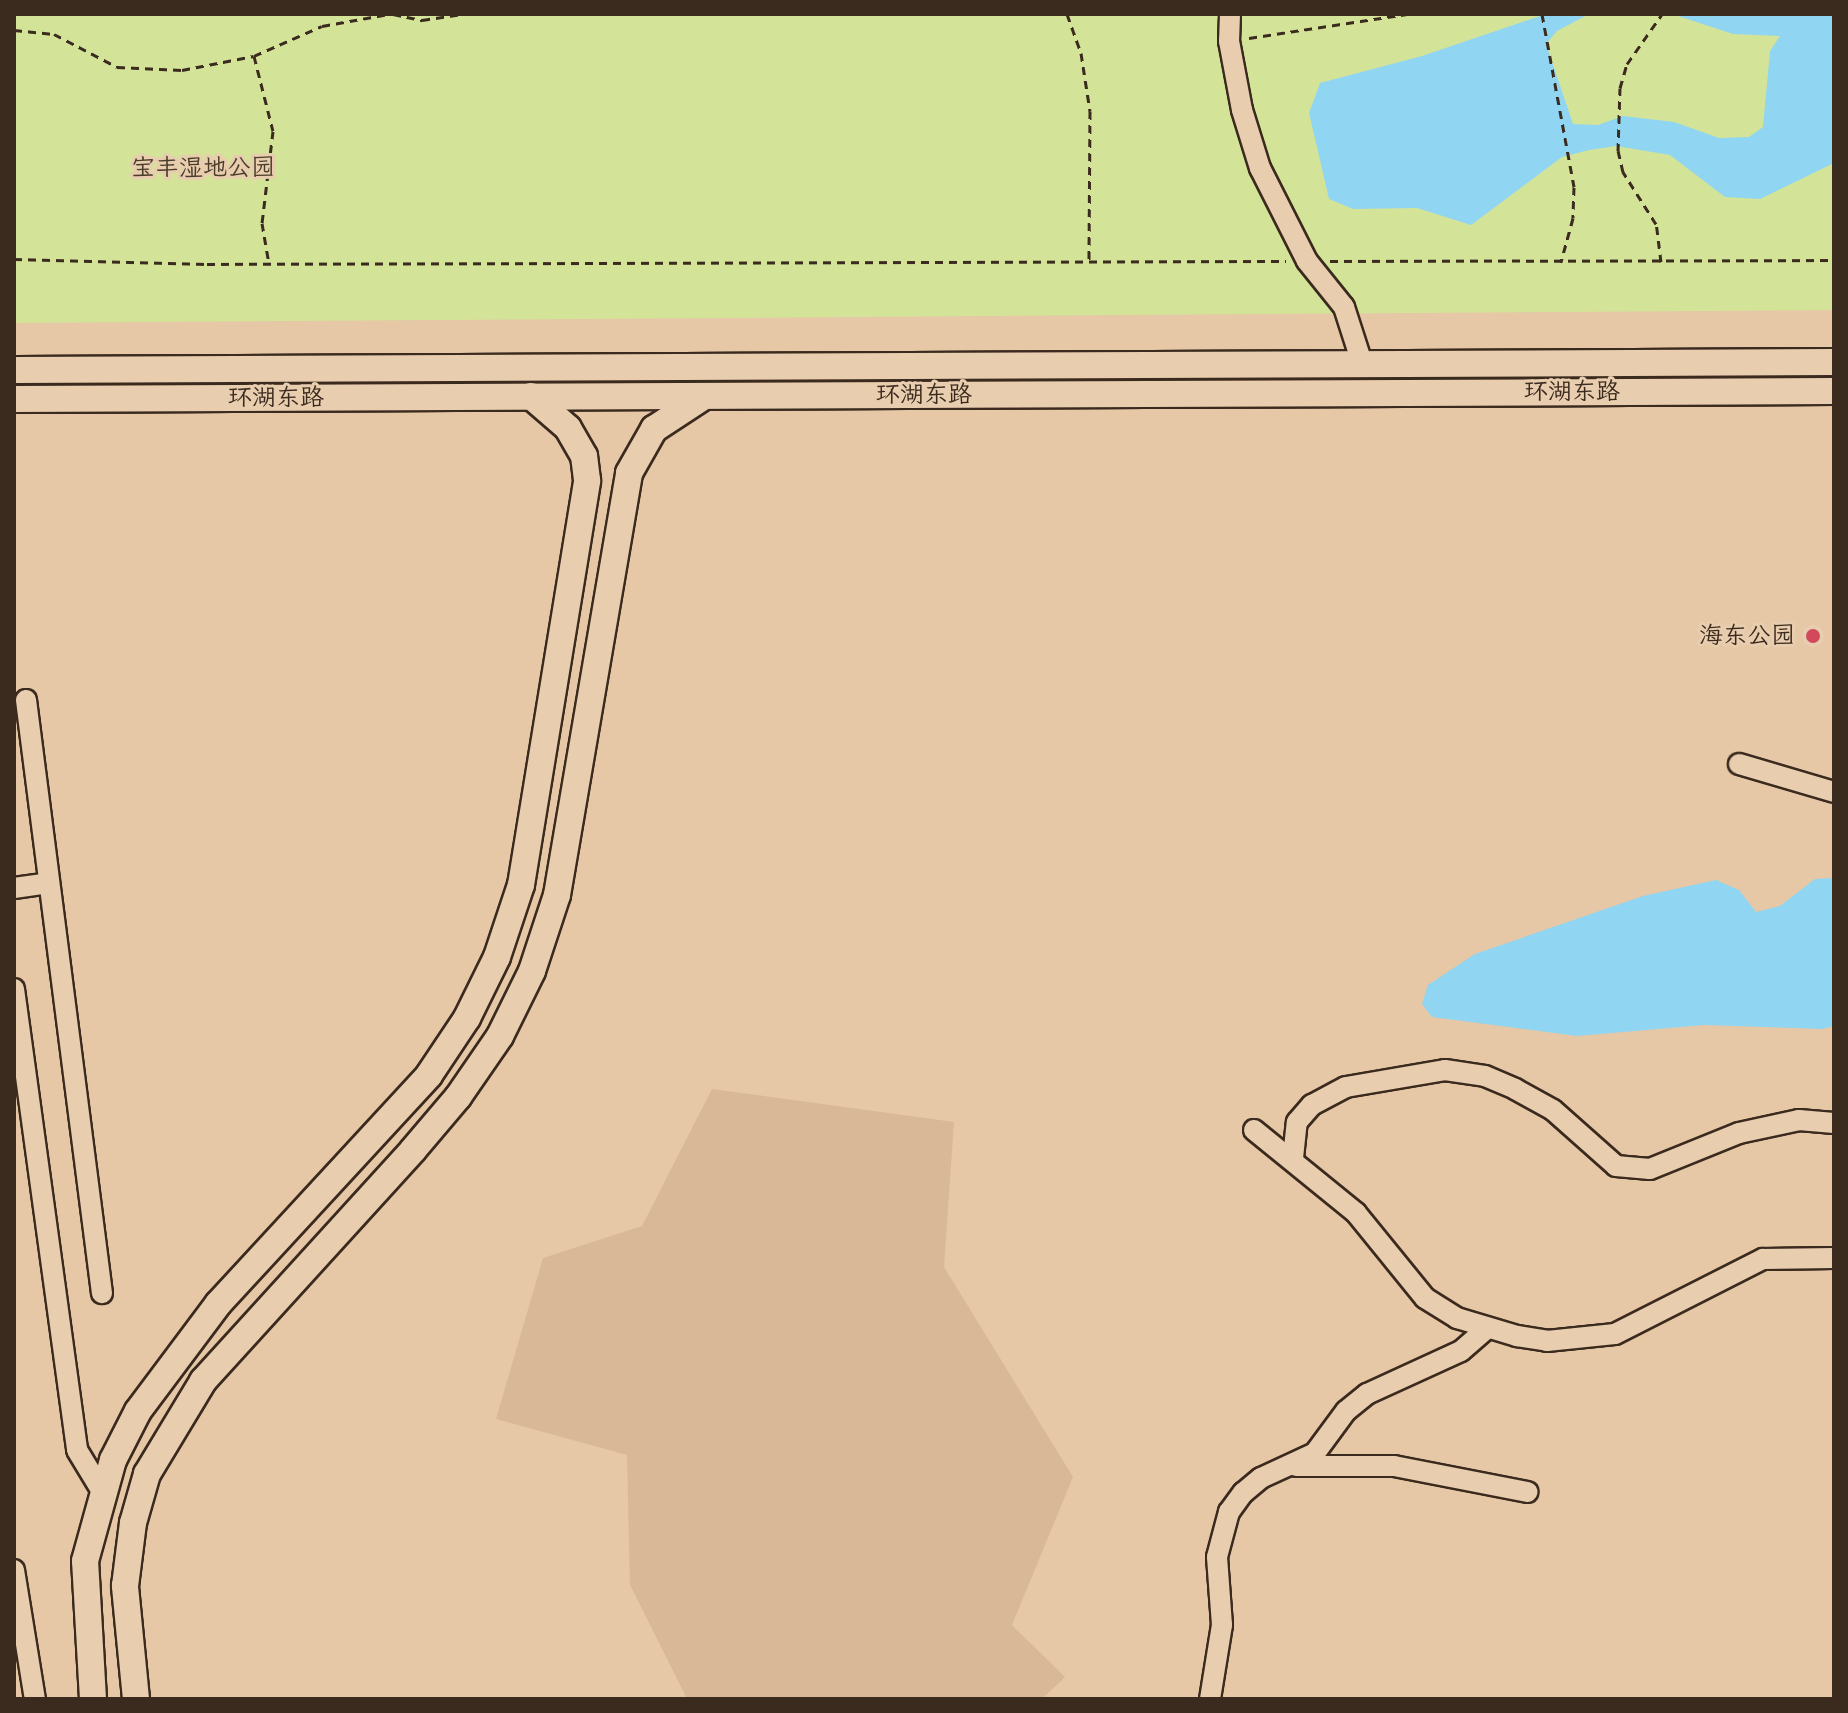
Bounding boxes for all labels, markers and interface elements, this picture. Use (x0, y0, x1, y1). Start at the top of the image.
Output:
park label: 宝丰湿地公园 (131, 154, 275, 182)
street label: 环湖东路 (1524, 378, 1620, 406)
street label: 环湖东路 (876, 381, 972, 409)
street label: 环湖东路 (228, 384, 324, 412)
place label: 海东公园 (1699, 622, 1795, 650)
marker: 海东公园 (1802, 625, 1824, 647)

